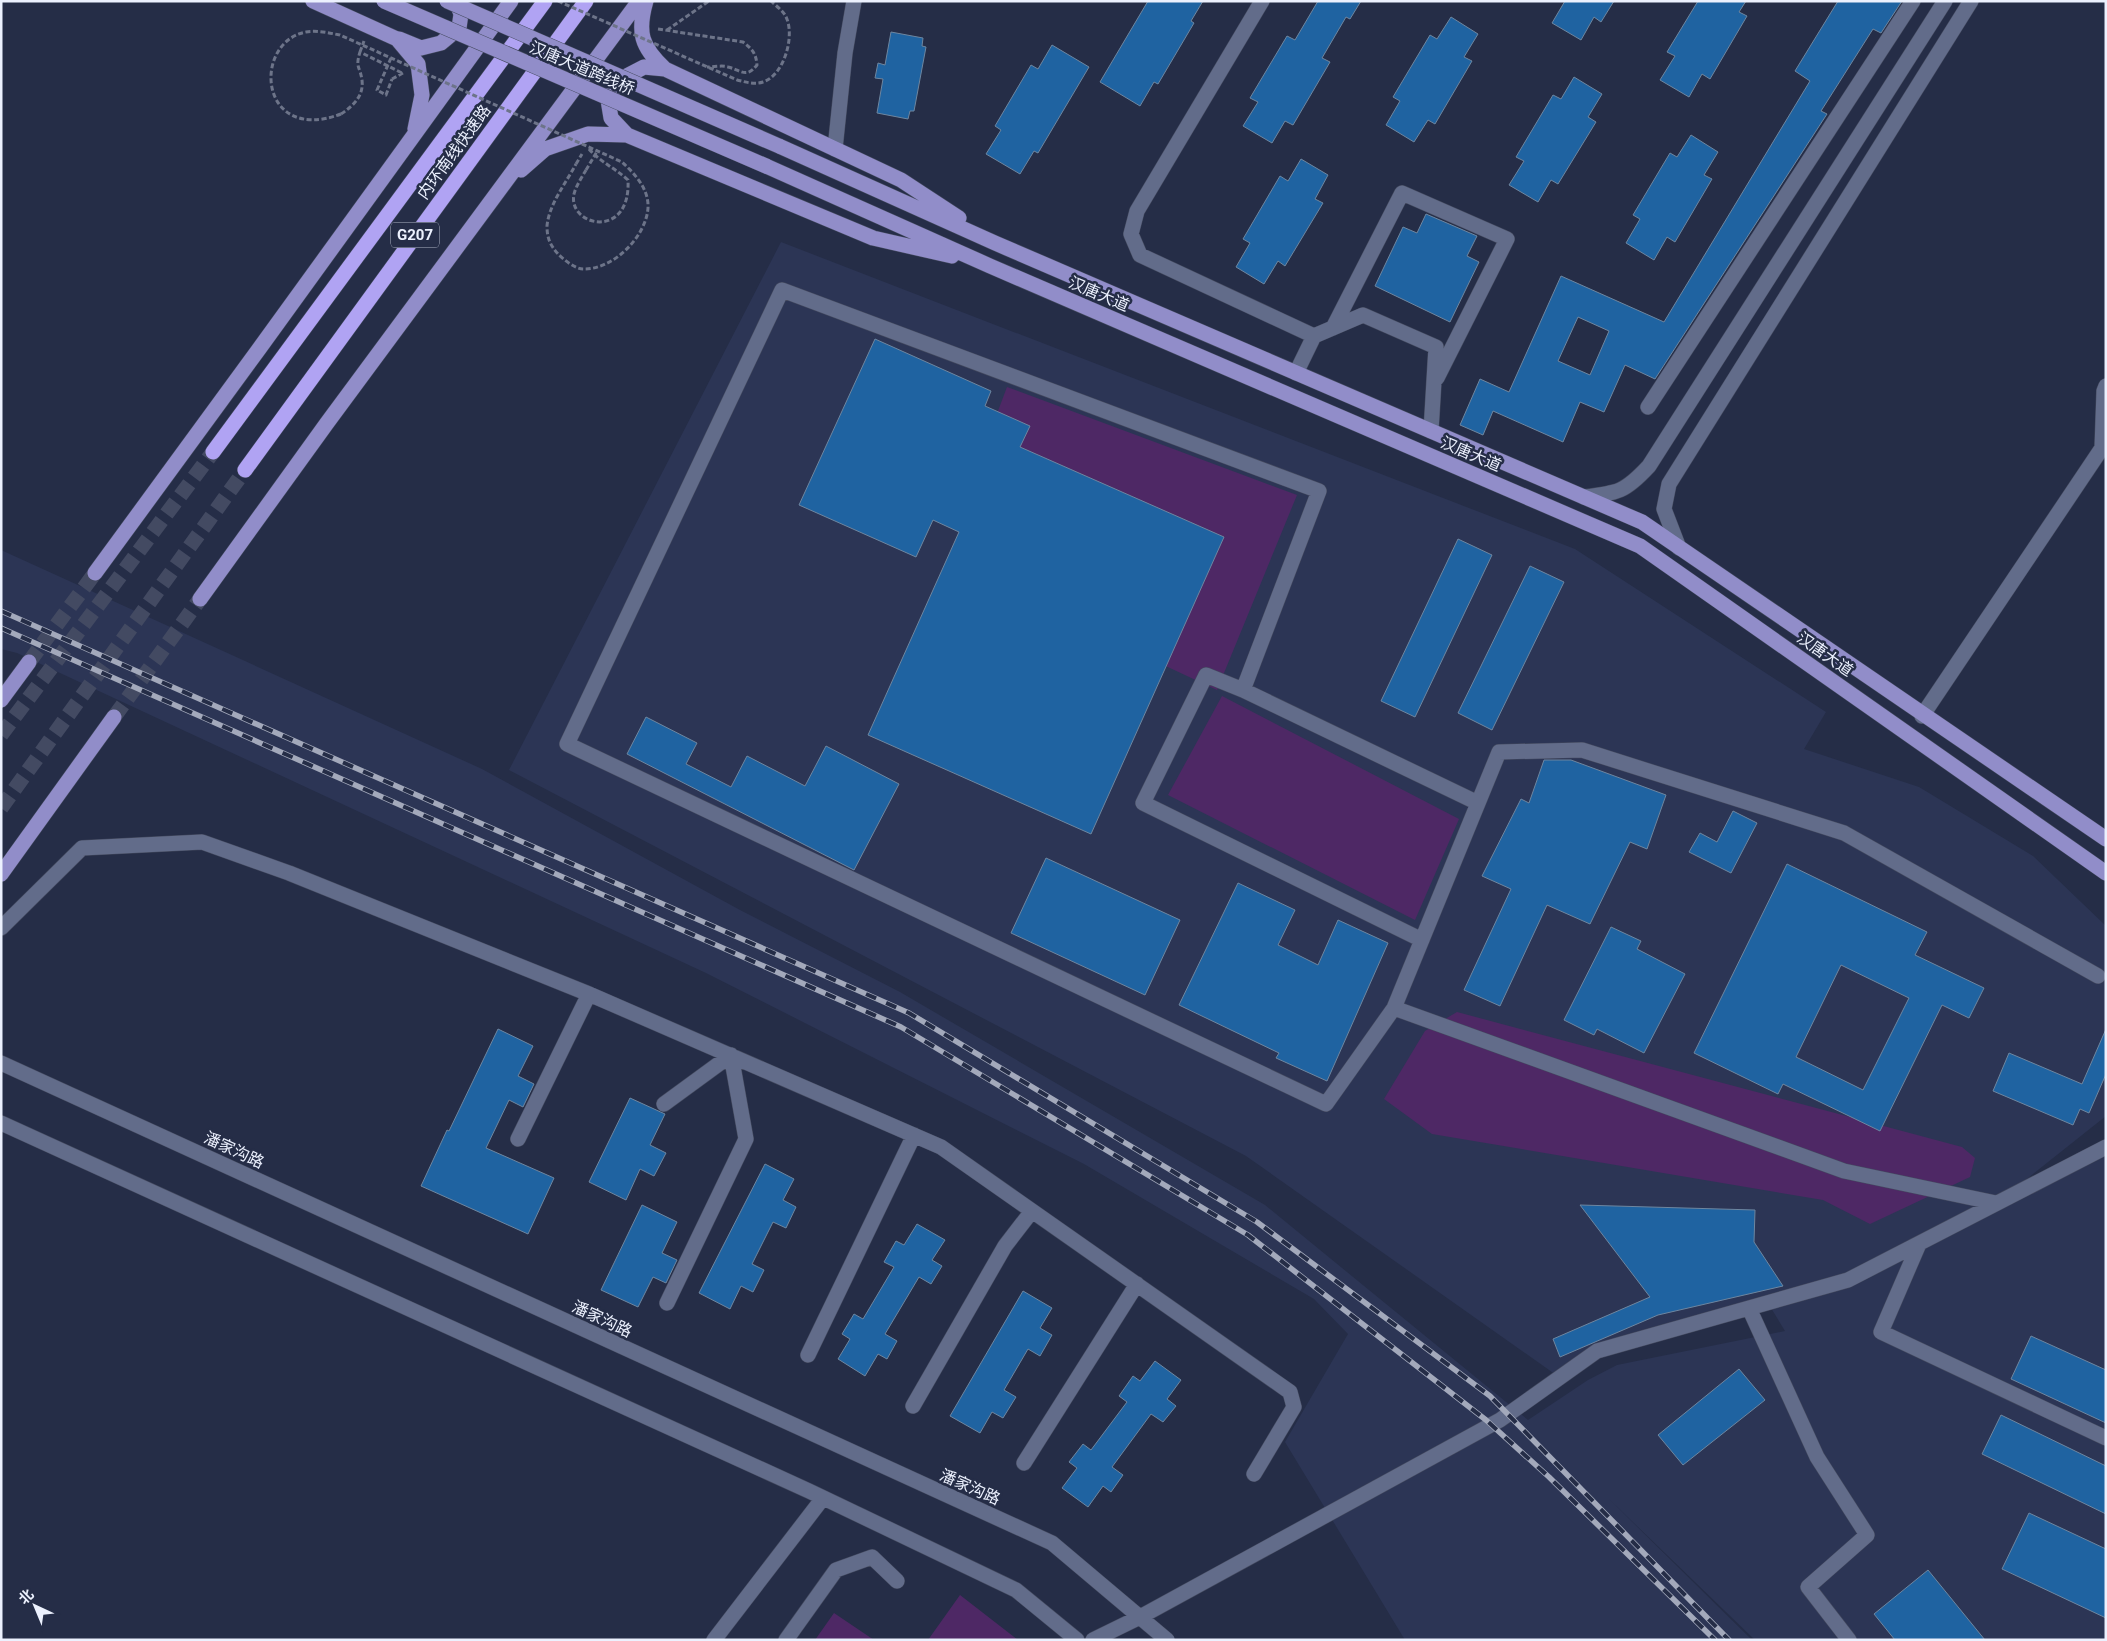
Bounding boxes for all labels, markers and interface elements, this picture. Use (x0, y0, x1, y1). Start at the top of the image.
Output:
street label: 汉唐大道跨线桥 (527, 37, 637, 99)
street label: 内环南线快速路 (413, 101, 495, 203)
road number: G207 (391, 222, 439, 248)
street label: 汉唐大道 (1066, 273, 1132, 315)
street label: 汉唐大道 (1438, 433, 1504, 475)
street label: 汉唐大道 (1793, 628, 1857, 680)
street label: 潘家沟路 (201, 1128, 267, 1172)
street label: 潘家沟路 (569, 1297, 635, 1341)
street label: 潘家沟路 (937, 1465, 1003, 1509)
north arrow (10, 1581, 60, 1631)
text: 北 (15, 1586, 37, 1607)

